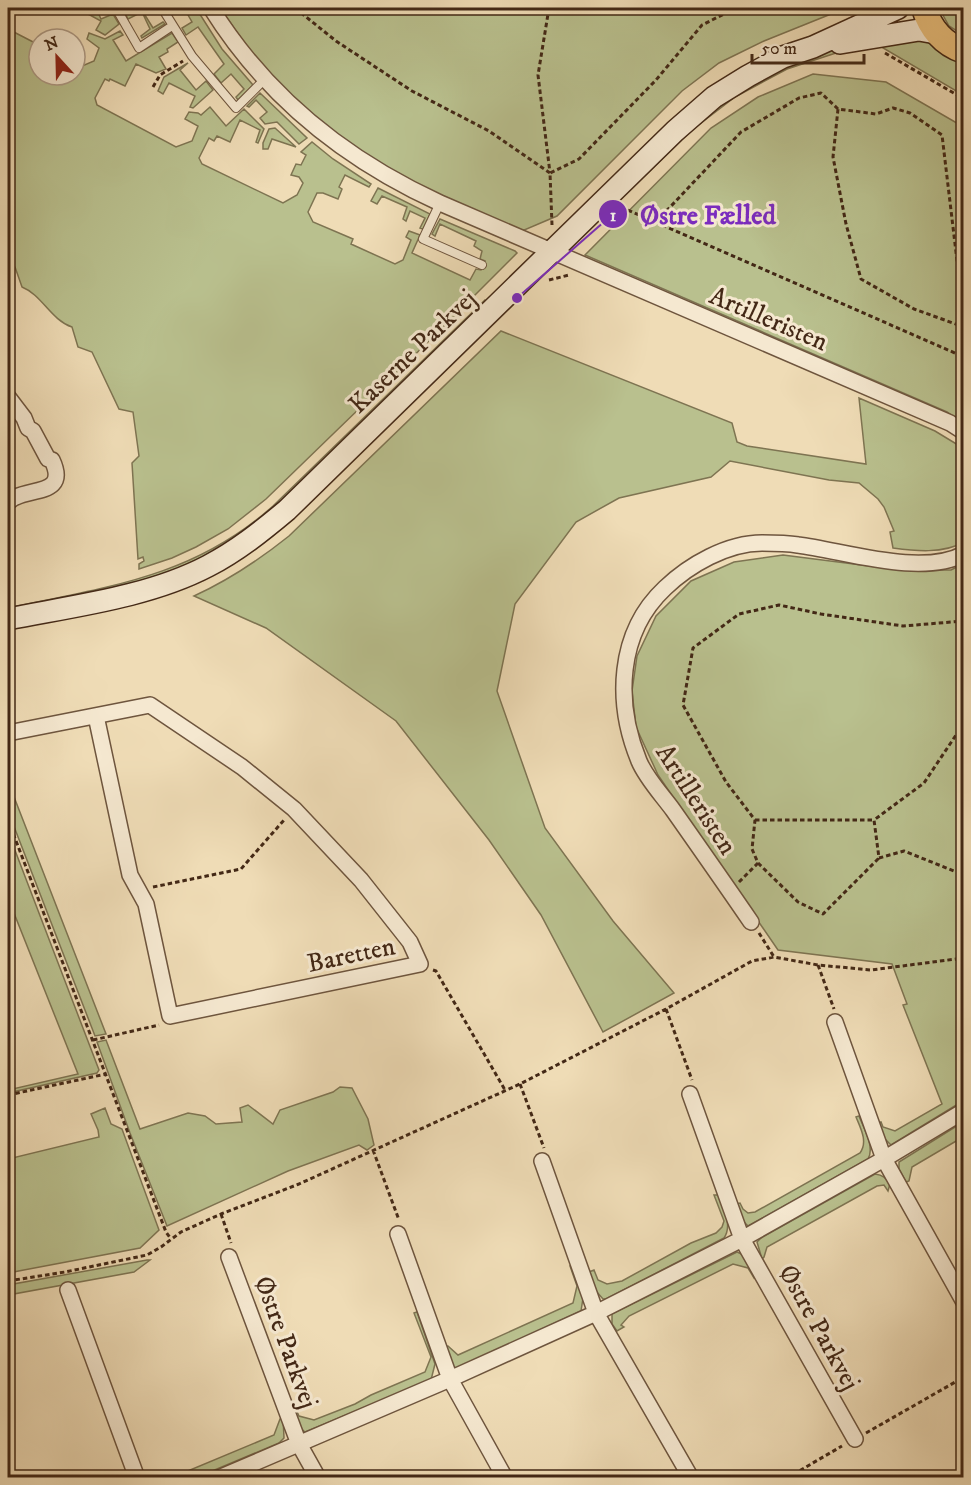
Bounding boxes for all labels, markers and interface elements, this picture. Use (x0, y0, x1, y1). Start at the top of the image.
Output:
north arrow (27, 27, 87, 87)
scale bar (752, 27, 864, 65)
text: N (42, 32, 62, 56)
text: 50 m (761, 38, 797, 60)
callout: Østre Fælled (598, 192, 788, 237)
text: Østre Fælled (640, 199, 777, 233)
text: 1 (610, 205, 617, 227)
street label: Artilleristen (704, 280, 833, 359)
street label: Kaserne Parkvej (342, 283, 484, 421)
street label: Artilleristen (648, 738, 744, 862)
street label: Baretten (304, 930, 399, 981)
street label: Østre Parkvej (771, 1259, 867, 1396)
street label: Østre Parkvej (246, 1272, 325, 1413)

